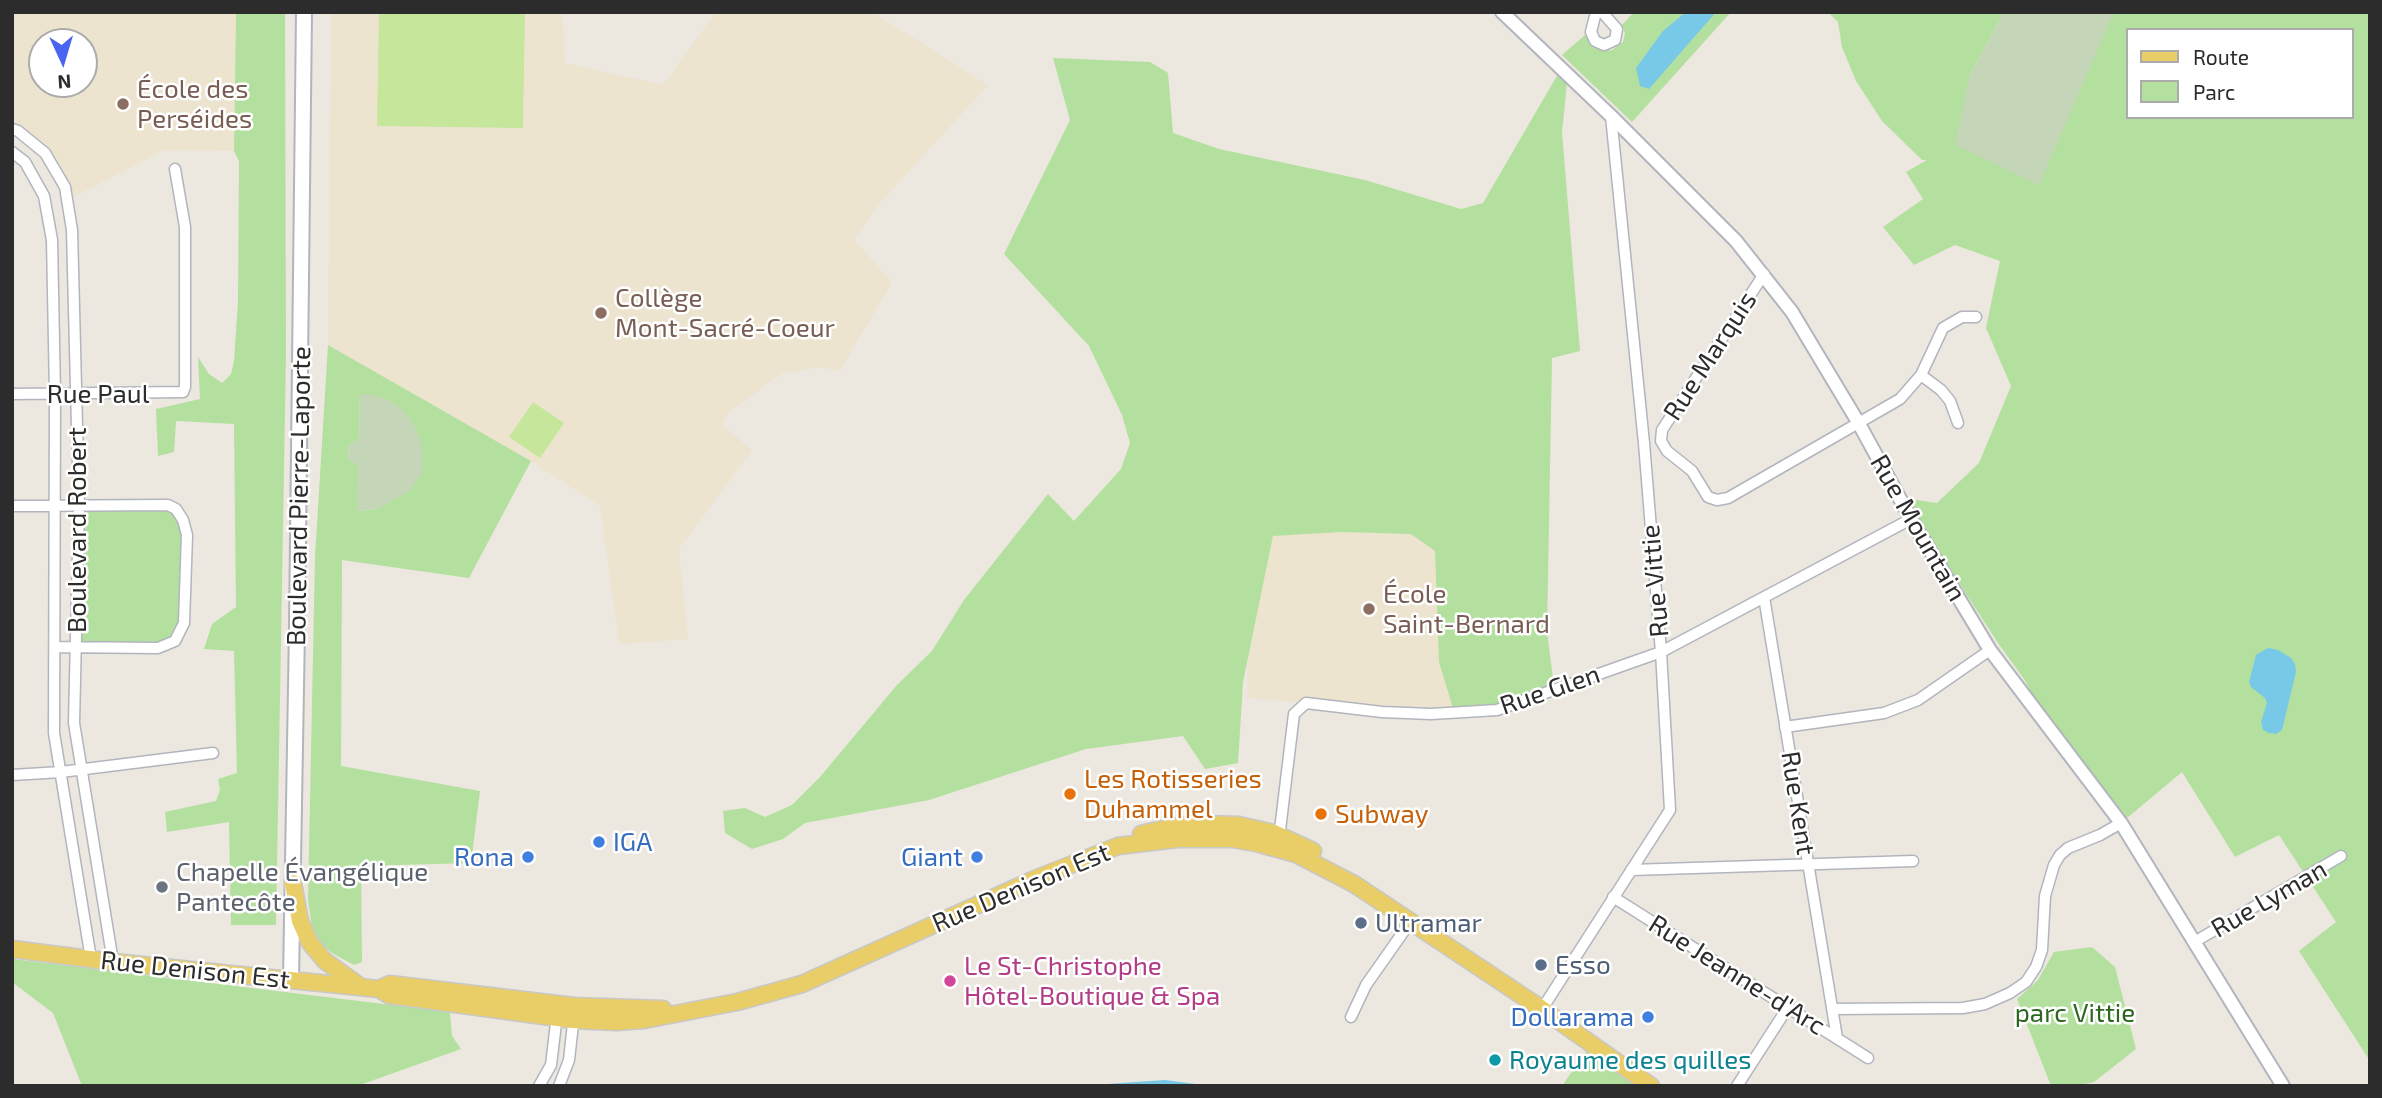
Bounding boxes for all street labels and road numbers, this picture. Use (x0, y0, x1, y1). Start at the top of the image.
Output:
street label: Rue Marquis (1657, 286, 1763, 426)
street label: Boulevard Pierre-Laporte (281, 346, 317, 646)
street label: Rue Paul (47, 378, 149, 410)
street label: Boulevard Robert (61, 427, 93, 633)
street label: Rue Mountain (1864, 449, 1972, 607)
street label: Rue Vittie (1635, 523, 1675, 639)
street label: Rue Glen (1496, 658, 1604, 722)
street label: Rue Kent (1774, 749, 1822, 857)
street label: Rue Denison Est (927, 837, 1115, 939)
street label: Rue Lyman (2206, 853, 2332, 945)
street label: Rue Jeanne-d'Arc (1643, 908, 1831, 1042)
street label: Rue Denison Est (99, 945, 291, 995)

